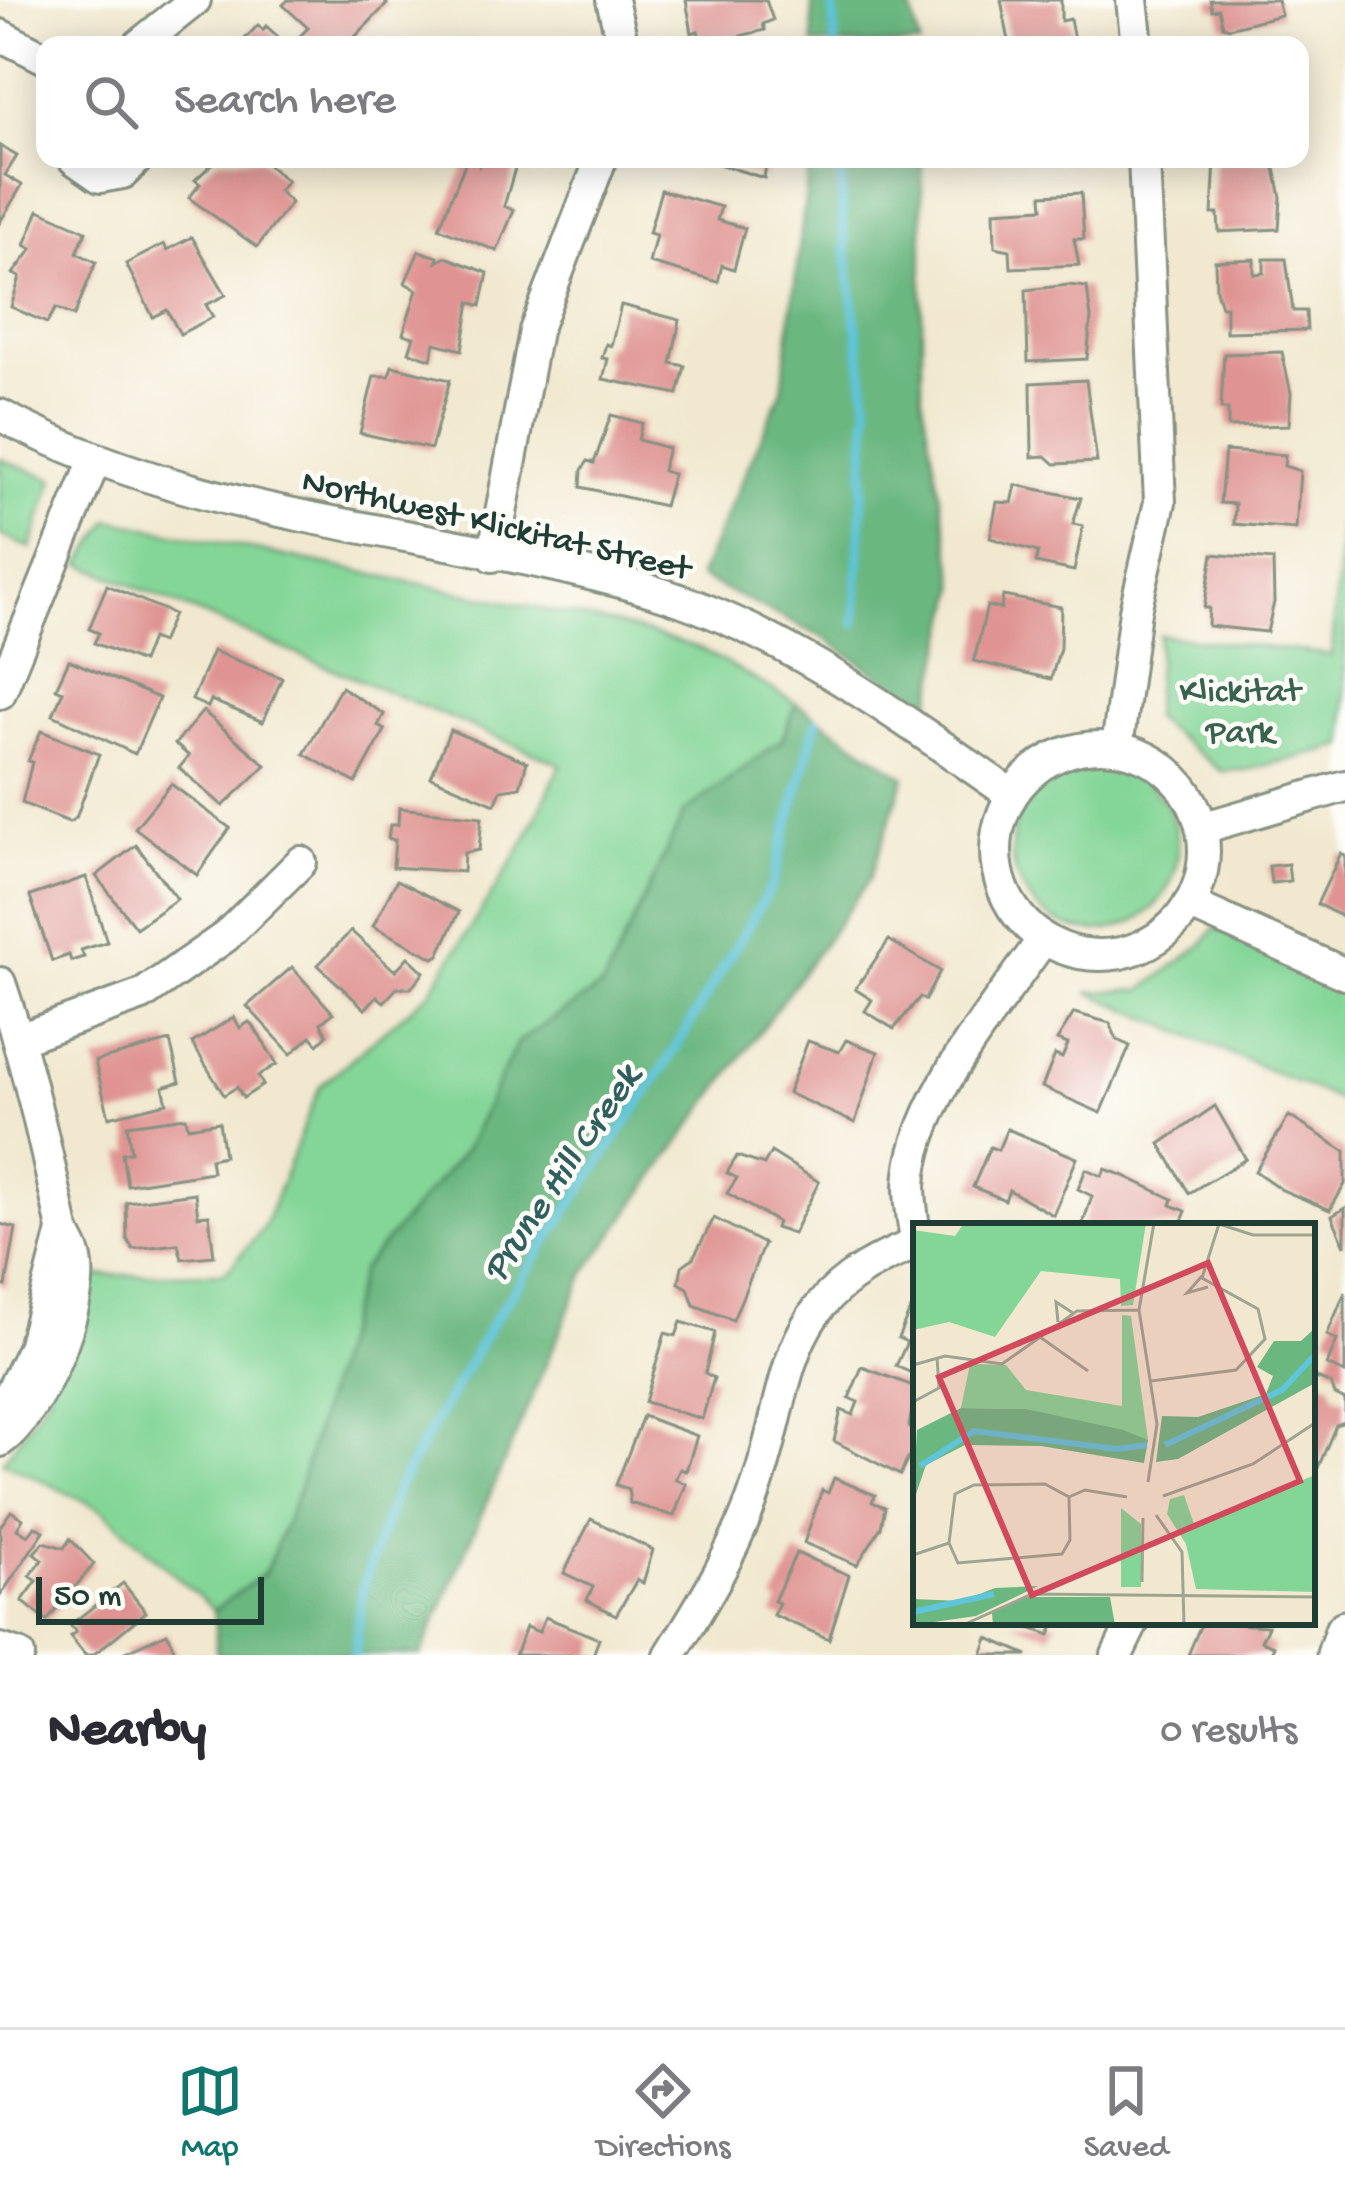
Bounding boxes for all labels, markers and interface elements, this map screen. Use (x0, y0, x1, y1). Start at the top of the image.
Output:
search box (36, 36, 1309, 168)
icon: search (78, 69, 144, 135)
text: Search here (174, 76, 396, 129)
street label: Northwest Klickitat Street (297, 462, 697, 594)
park label: Klickitat Park (1179, 672, 1304, 756)
water label: Prune Hill Creek (474, 1055, 655, 1292)
inset map (913, 1223, 1315, 1625)
scale bar (36, 1571, 264, 1624)
text: 50 m (54, 1579, 121, 1617)
text: Nearby (48, 1703, 206, 1763)
text: 0 results (1160, 1710, 1297, 1756)
tab: Map (177, 2058, 243, 2168)
tab: Directions (596, 2058, 730, 2168)
tab: Saved (1084, 2058, 1168, 2168)

